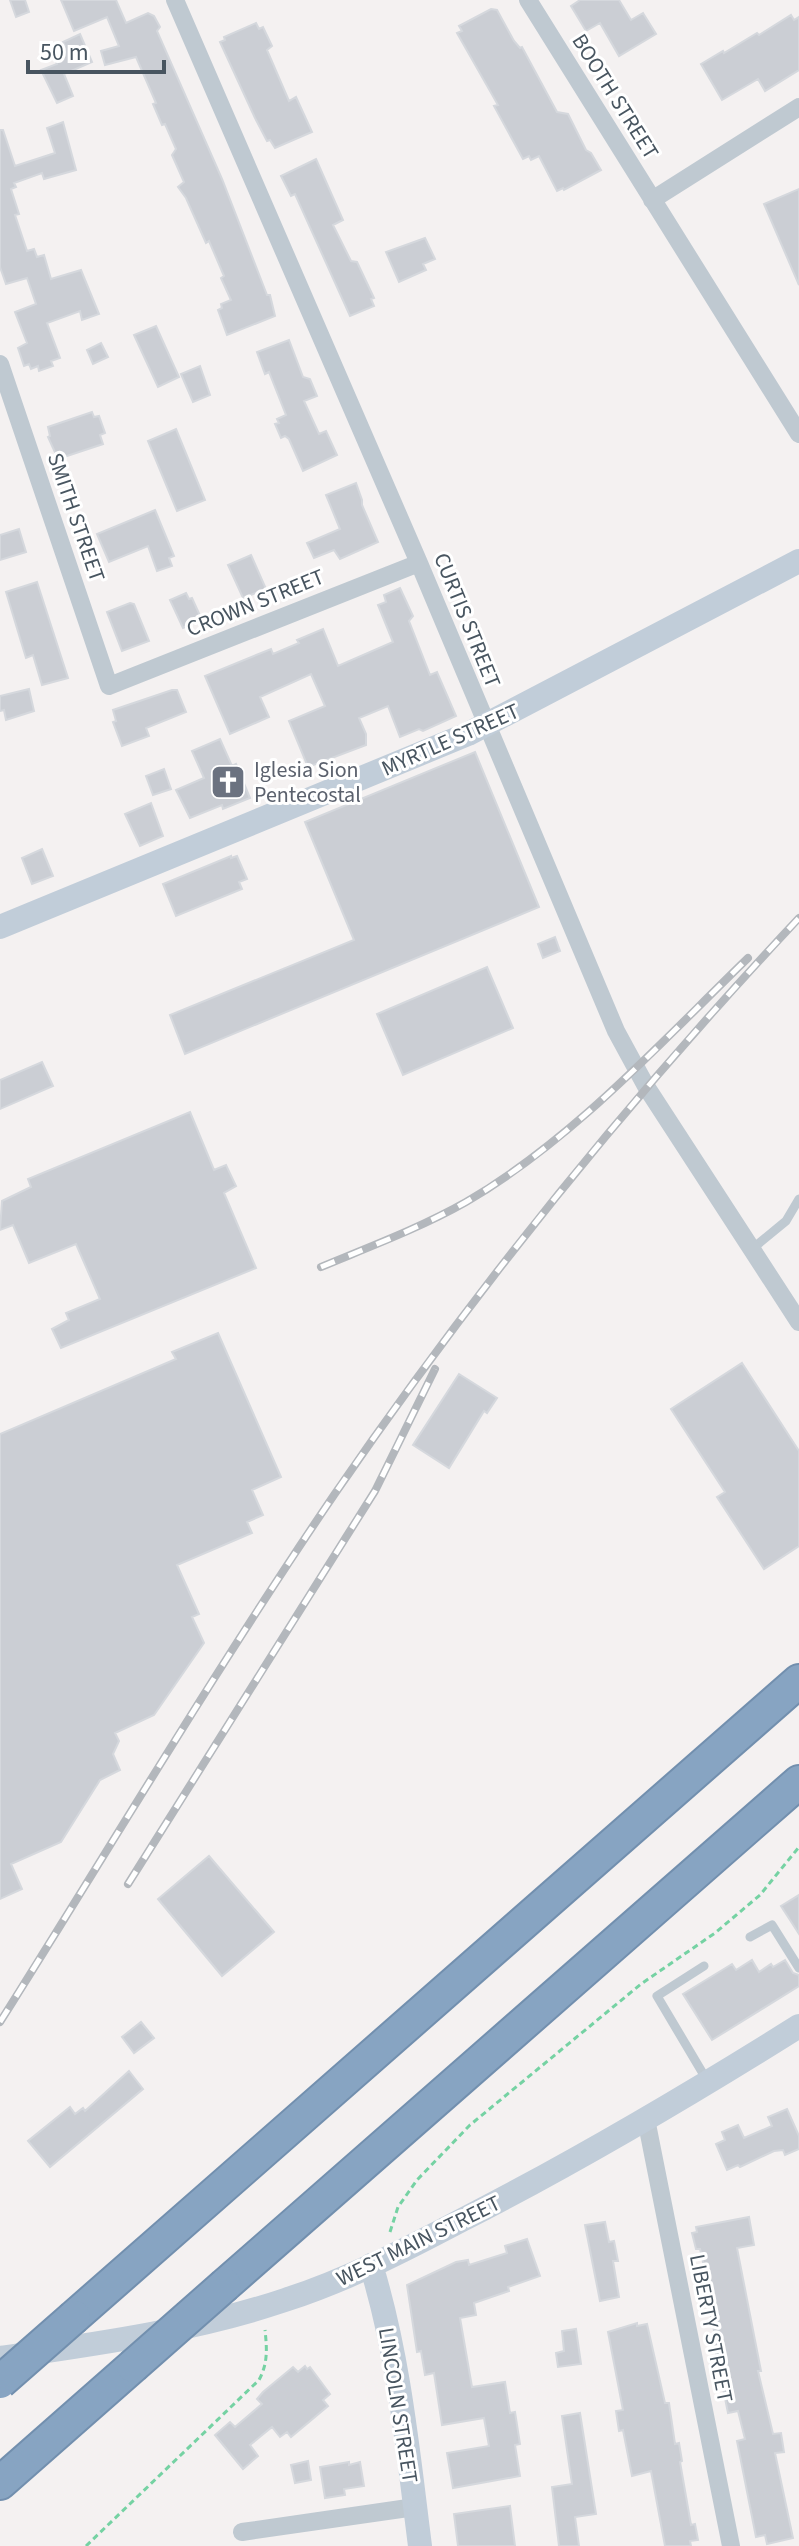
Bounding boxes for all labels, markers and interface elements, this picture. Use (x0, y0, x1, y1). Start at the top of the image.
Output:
scale bar (28, 24, 164, 74)
street label: BOOTH STREET (564, 28, 667, 166)
text: 50 m (40, 35, 89, 70)
street label: SMITH STREET (39, 448, 113, 586)
street label: CURTIS STREET (425, 548, 509, 693)
street label: CROWN STREET (182, 561, 329, 645)
street label: MYRTLE STREET (376, 695, 525, 785)
place label: Iglesia Sion Pentecostal (254, 754, 361, 811)
church icon: Iglesia Sion Pentecostal (209, 763, 247, 801)
street label: WEST MAIN STREET (331, 2187, 506, 2295)
street label: LIBERTY STREET (681, 2251, 741, 2405)
street label: LINCOLN STREET (370, 2325, 426, 2485)

